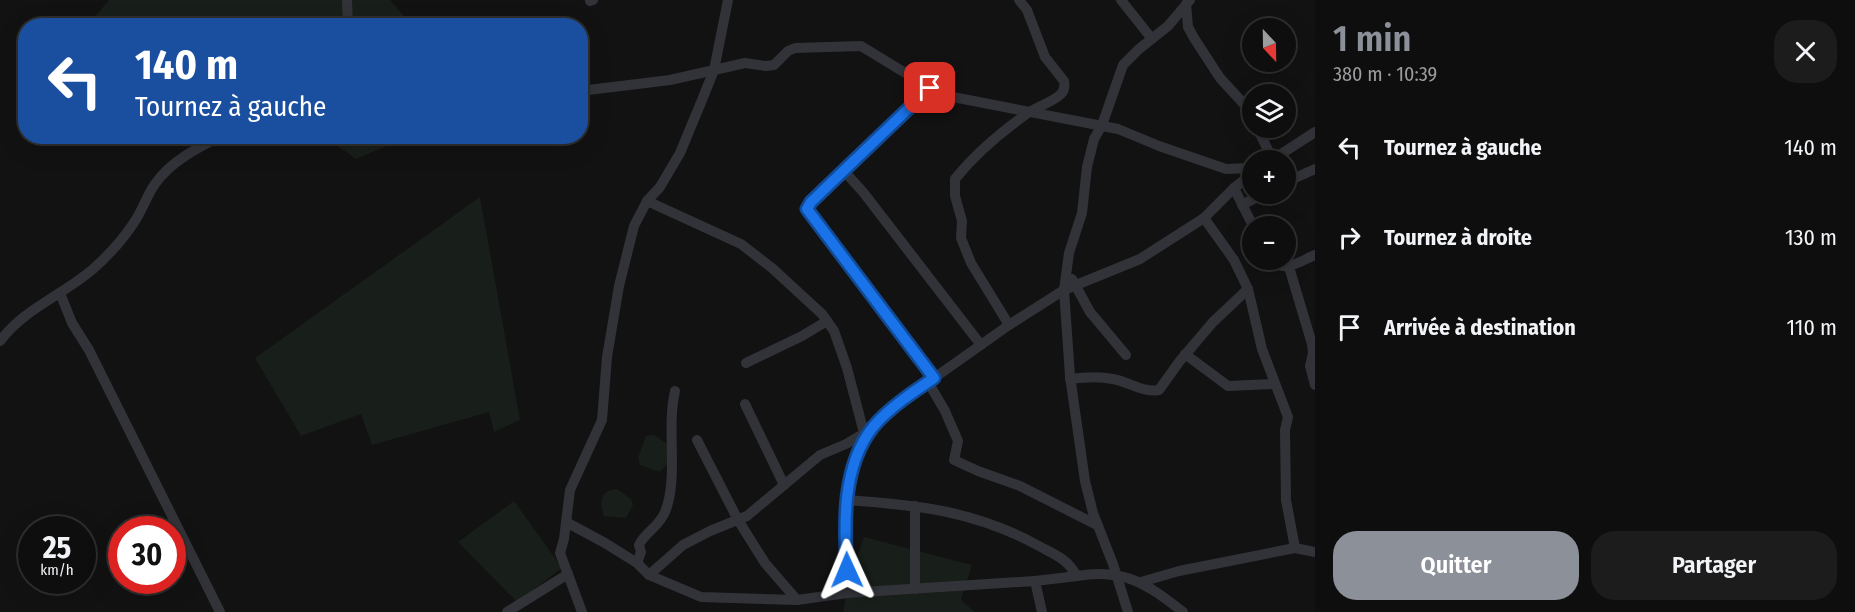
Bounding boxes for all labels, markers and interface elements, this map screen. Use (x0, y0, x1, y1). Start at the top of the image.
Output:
text: 1 min (1333, 17, 1411, 61)
north arrow (1242, 18, 1296, 72)
map controls (1242, 18, 1296, 270)
button: close (1774, 20, 1837, 83)
text: 140 m (135, 40, 238, 90)
icon: left (36, 42, 114, 120)
pin (904, 62, 955, 113)
text: 380 m · 10:39 (1333, 62, 1437, 86)
icon: arrive (913, 71, 946, 104)
button: layers (1242, 84, 1296, 138)
text: Tournez à gauche (135, 91, 326, 123)
icon: left (1333, 131, 1366, 164)
text: Tournez à gauche (1384, 134, 1542, 161)
text: 140 m (1784, 134, 1837, 161)
button: + (1242, 150, 1296, 204)
button: − (1242, 216, 1296, 270)
icon: right (1333, 221, 1366, 254)
text: Tournez à droite (1384, 224, 1532, 251)
text: 130 m (1785, 224, 1837, 251)
icon: arrive (1333, 311, 1366, 344)
text: Arrivée à destination (1384, 314, 1576, 341)
text: 110 m (1787, 314, 1837, 341)
speed limit sign: 30 (108, 516, 186, 594)
text: 25 (43, 530, 71, 566)
button: Quitter (1333, 531, 1579, 600)
button: Partager (1591, 531, 1837, 600)
position arrow (815, 538, 879, 602)
text: km/h (40, 561, 74, 579)

